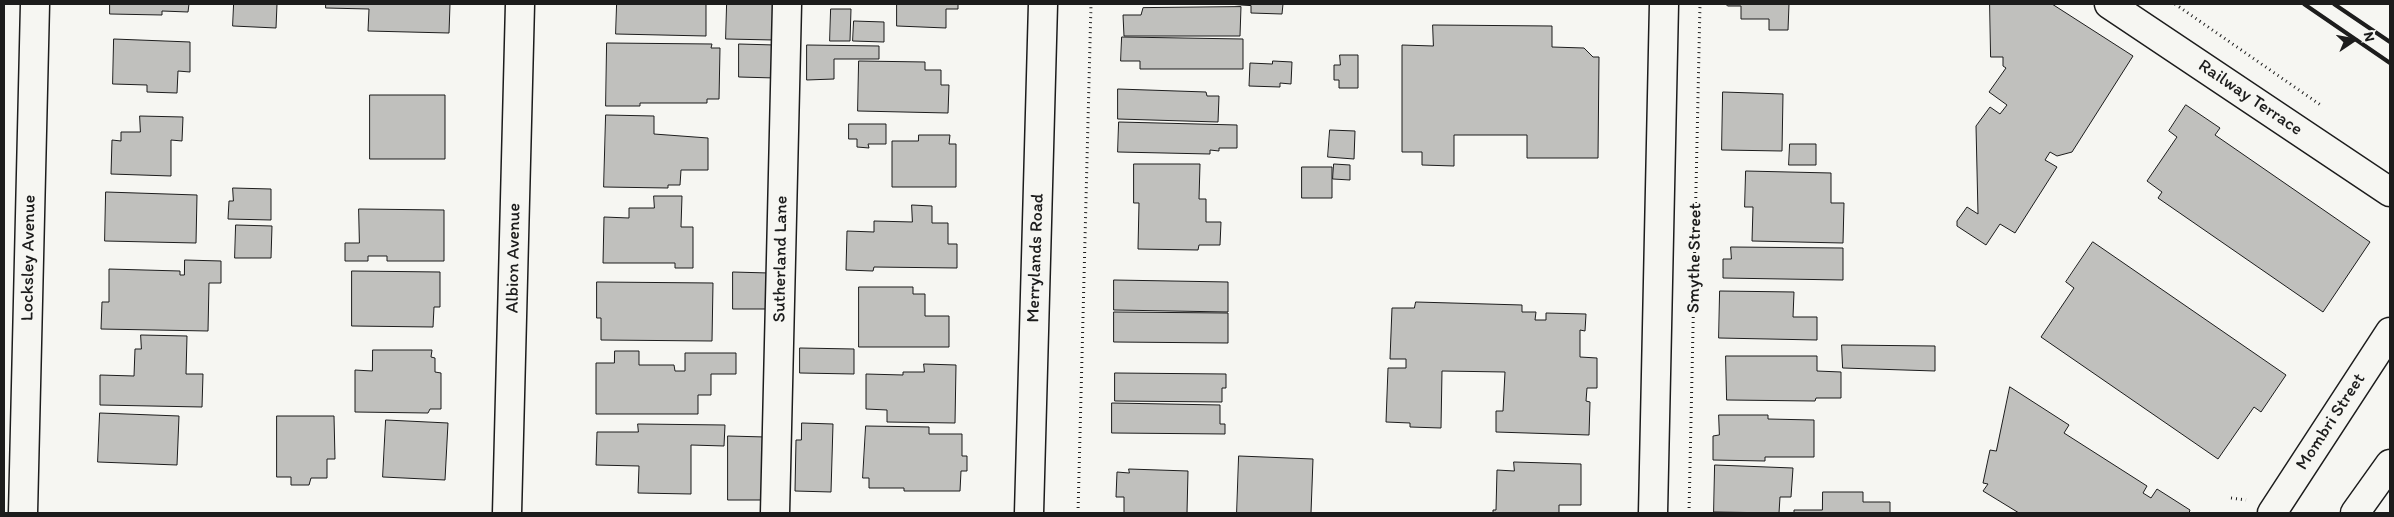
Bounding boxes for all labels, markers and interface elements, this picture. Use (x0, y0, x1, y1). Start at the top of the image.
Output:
north arrow (2329, 15, 2379, 65)
text: N (2360, 30, 2378, 43)
street label: Railway Terrace (2194, 55, 2306, 141)
street label: Merrylands Road (1023, 193, 1049, 323)
street label: Locksley Avenue (17, 195, 41, 321)
street label: Sutherland Lane (769, 195, 793, 323)
street label: Albion Avenue (502, 203, 526, 313)
street label: Smythe Street (1683, 203, 1707, 313)
street label: Mombri Street (2292, 369, 2370, 475)

